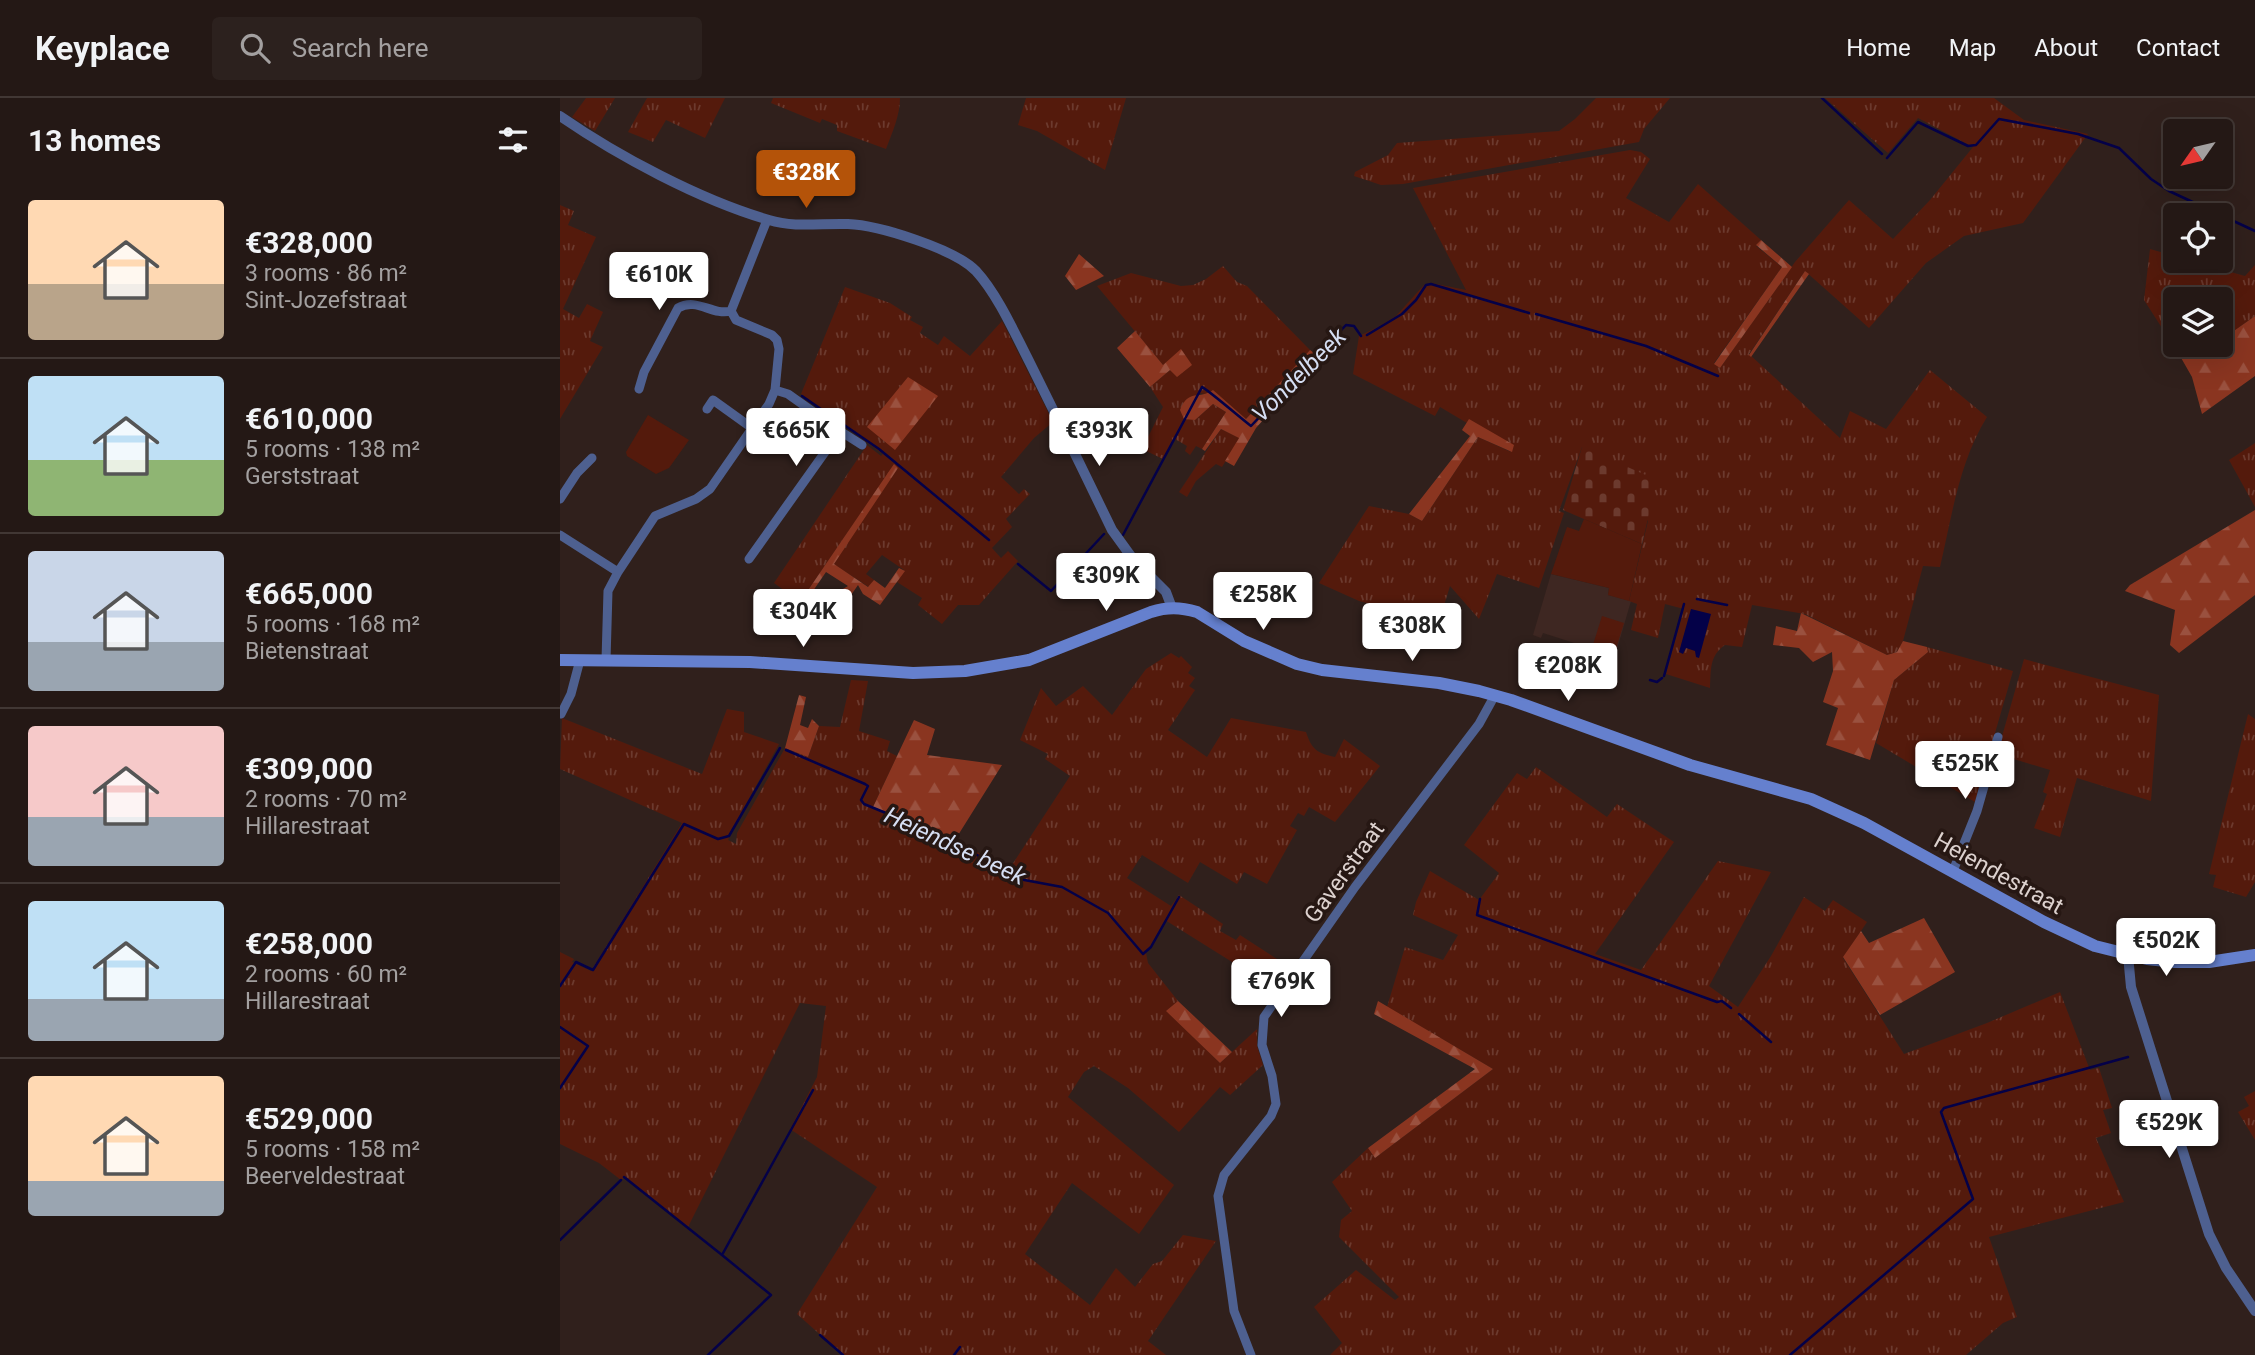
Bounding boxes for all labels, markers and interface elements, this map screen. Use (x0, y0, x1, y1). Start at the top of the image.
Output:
search box (212, 17, 702, 80)
text: Keyplace (35, 29, 170, 68)
icon: search (236, 29, 274, 67)
text: Search here (292, 33, 429, 63)
text: Home (1846, 34, 1911, 62)
text: Map (1949, 34, 1996, 62)
text: About (2034, 34, 2098, 62)
text: Contact (2136, 34, 2220, 62)
north arrow (2163, 119, 2233, 189)
map controls (2163, 119, 2233, 357)
icon: filters (494, 121, 532, 159)
text: 13 homes (28, 123, 161, 158)
pin: €328K (757, 150, 855, 210)
text: €328K (772, 159, 840, 186)
button: locate (2163, 203, 2233, 273)
text: €328,000 (245, 225, 373, 260)
icon: home (84, 228, 168, 312)
pin: €610K (610, 252, 708, 312)
text: 3 rooms · 86 m² (245, 260, 407, 287)
text: €610K (625, 261, 693, 288)
text: Sint-Jozefstraat (245, 287, 407, 314)
button: layers (2163, 287, 2233, 357)
water label: Vondelbeek (1246, 321, 1353, 428)
text: €610,000 (245, 401, 373, 436)
icon: home (84, 404, 168, 488)
pin: €665K (747, 408, 845, 468)
pin: €393K (1050, 408, 1148, 468)
text: €665K (762, 417, 830, 444)
text: €393K (1065, 417, 1133, 444)
text: 5 rooms · 138 m² (245, 436, 420, 463)
text: Gerststraat (245, 463, 359, 490)
pin: €309K (1057, 554, 1155, 613)
text: €309K (1072, 562, 1140, 589)
pin: €258K (1214, 573, 1312, 632)
text: €665,000 (245, 576, 373, 611)
icon: home (84, 579, 168, 663)
text: €258K (1229, 581, 1297, 608)
pin: €304K (754, 589, 852, 649)
text: €304K (769, 598, 837, 625)
pin: €308K (1363, 603, 1461, 663)
text: 5 rooms · 168 m² (245, 611, 420, 638)
text: €308K (1378, 612, 1446, 639)
text: Bietenstraat (245, 638, 369, 665)
pin: €208K (1519, 644, 1617, 703)
text: €208K (1534, 652, 1602, 679)
pin: €525K (1916, 742, 2014, 801)
text: €525K (1931, 750, 1999, 777)
text: €309,000 (245, 751, 373, 786)
icon: home (84, 754, 168, 838)
text: 2 rooms · 70 m² (245, 786, 407, 813)
water label: Heiendse beek (880, 801, 1031, 891)
text: Hillarestraat (245, 813, 370, 840)
street label: Gaverstraat (1299, 817, 1390, 928)
street label: Heiendestraat (1929, 827, 2068, 920)
pin: €502K (2117, 918, 2215, 978)
text: €258,000 (245, 926, 373, 961)
text: €502K (2132, 927, 2200, 954)
icon: home (84, 929, 168, 1013)
pin: €769K (1232, 960, 1330, 1019)
text: 2 rooms · 60 m² (245, 961, 407, 988)
text: €769K (1247, 968, 1315, 995)
text: Hillarestraat (245, 988, 370, 1015)
pin: €529K (2120, 1100, 2218, 1160)
text: €529,000 (245, 1101, 373, 1136)
icon: home (84, 1104, 168, 1188)
text: €529K (2135, 1109, 2203, 1136)
text: 5 rooms · 158 m² (245, 1136, 420, 1163)
text: Beerveldestraat (245, 1163, 405, 1190)

